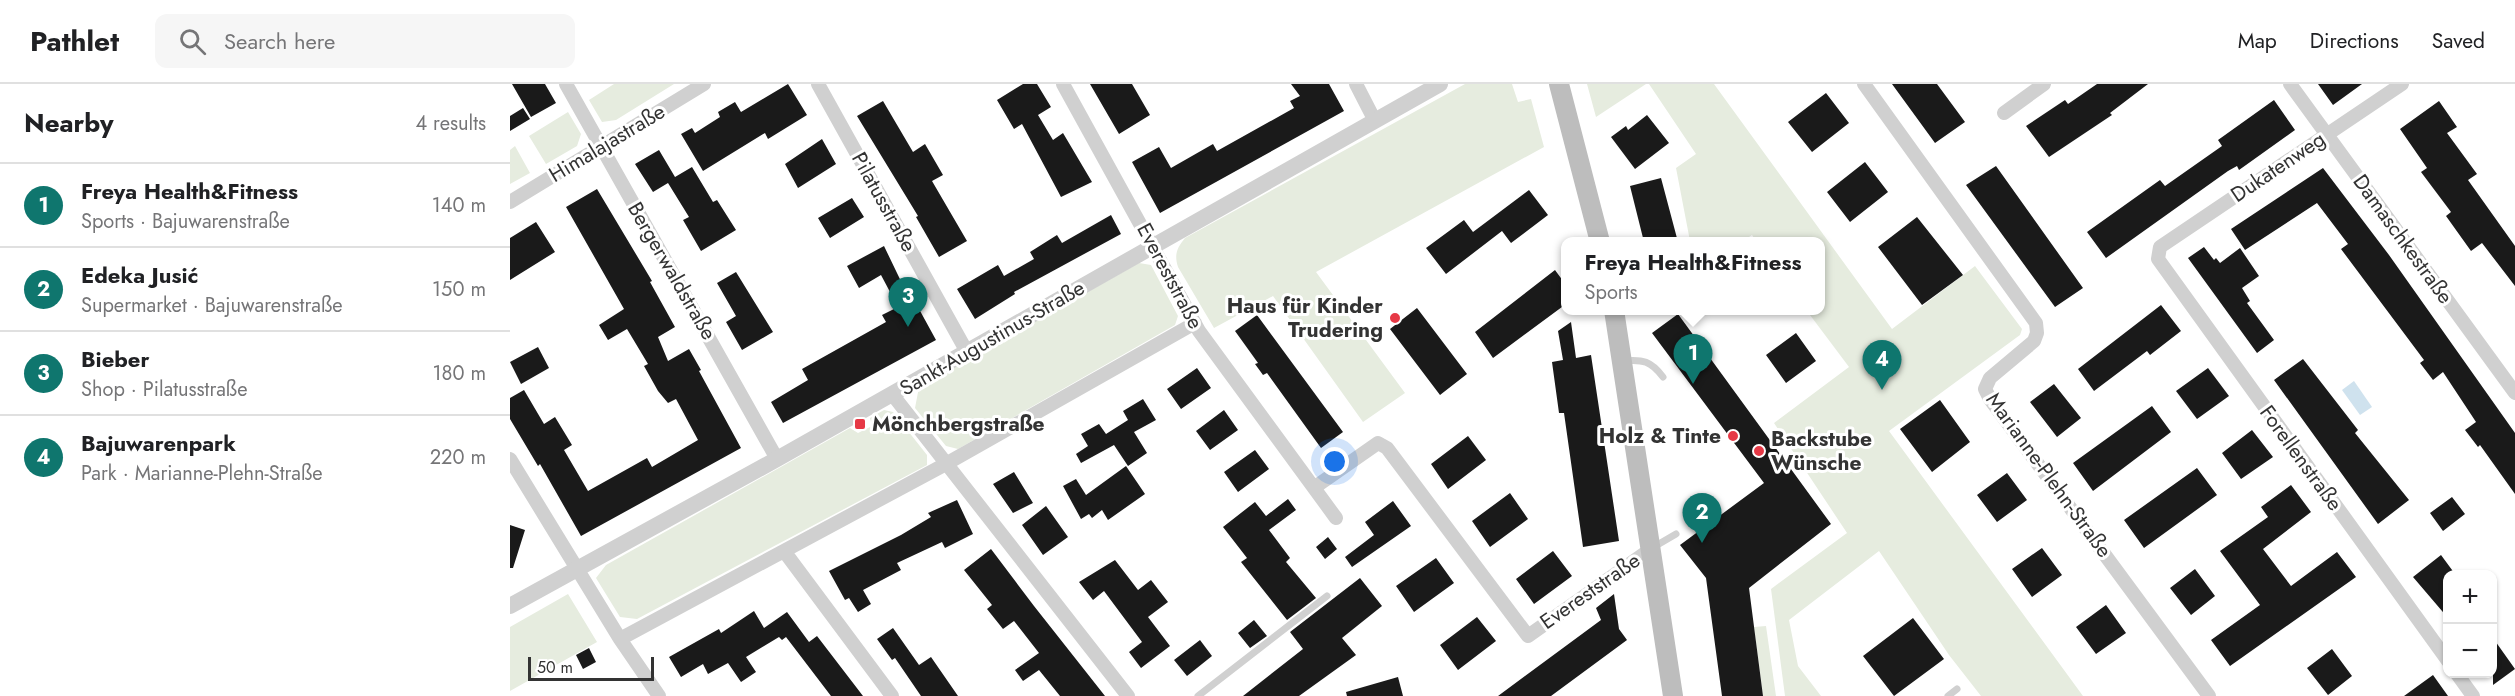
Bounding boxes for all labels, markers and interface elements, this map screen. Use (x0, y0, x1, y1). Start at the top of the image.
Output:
search box (155, 14, 575, 68)
text: Pathlet (30, 21, 119, 62)
icon: search (176, 25, 209, 58)
text: Search here (224, 25, 335, 57)
text: Map (2238, 26, 2277, 56)
text: Directions (2310, 26, 2399, 56)
text: Saved (2432, 26, 2485, 56)
street label: Himalajastraße (543, 96, 671, 190)
text: Nearby (24, 104, 113, 142)
text: 4 results (415, 109, 486, 138)
street label: Dukatenweg (2225, 124, 2331, 210)
street label: Pilatusstraße (844, 147, 924, 257)
street label: Damaschkestraße (2346, 168, 2460, 310)
text: Freya Health&Fitness (81, 175, 298, 207)
text: 1 (38, 191, 49, 220)
text: 140 m (432, 191, 486, 220)
street label: Bergerwaldstraße (620, 197, 724, 346)
text: Sports · Bajuwarenstraße (81, 207, 290, 236)
street label: Evereststraße (1130, 218, 1211, 334)
popup (1561, 237, 1825, 315)
text: Freya Health&Fitness (1585, 246, 1801, 278)
text: Edeka Jusić (81, 259, 198, 291)
street label: Sankt-Augustinus-Straße (894, 273, 1090, 403)
text: 2 (37, 275, 50, 304)
text: 150 m (432, 275, 486, 304)
pin: 3 (888, 278, 928, 327)
text: Sports (1585, 278, 1638, 307)
text: Supermarket · Bajuwarenstraße (81, 291, 343, 320)
place label: Haus für Kinder Trudering (1227, 291, 1383, 345)
marker: Haus für Kinder Trudering (1388, 311, 1402, 325)
pin: 1 (1674, 334, 1712, 384)
pin: 4 (1862, 340, 1902, 390)
text: Bieber (81, 343, 150, 375)
text: 3 (37, 359, 50, 388)
text: 180 m (432, 359, 486, 388)
text: Shop · Pilatusstraße (81, 375, 247, 404)
street label: Marianne-Plehn-Straße (1979, 386, 2119, 564)
street label: Forellenstraße (2252, 399, 2350, 517)
place label: Mönchbergstraße (872, 409, 1045, 439)
marker: Mönchbergstraße (853, 417, 867, 431)
place label: Holz & Tinte (1599, 421, 1721, 451)
place label: Backstube Wünsche (1771, 424, 1872, 478)
text: Bajuwarenpark (81, 427, 236, 459)
marker: Holz & Tinte (1726, 429, 1740, 443)
text: 4 (37, 443, 50, 472)
text: 220 m (430, 443, 486, 472)
marker: Backstube Wünsche (1752, 444, 1766, 458)
your location (1320, 447, 1349, 476)
text: Park · Marianne-Plehn-Straße (81, 459, 323, 488)
pin: 2 (1682, 494, 1722, 543)
street label: Evereststraße (1534, 545, 1646, 637)
map controls (2443, 570, 2497, 678)
button: + (2443, 570, 2497, 624)
button: − (2443, 624, 2497, 678)
scale bar (528, 654, 654, 682)
text: 50 m (537, 656, 573, 679)

